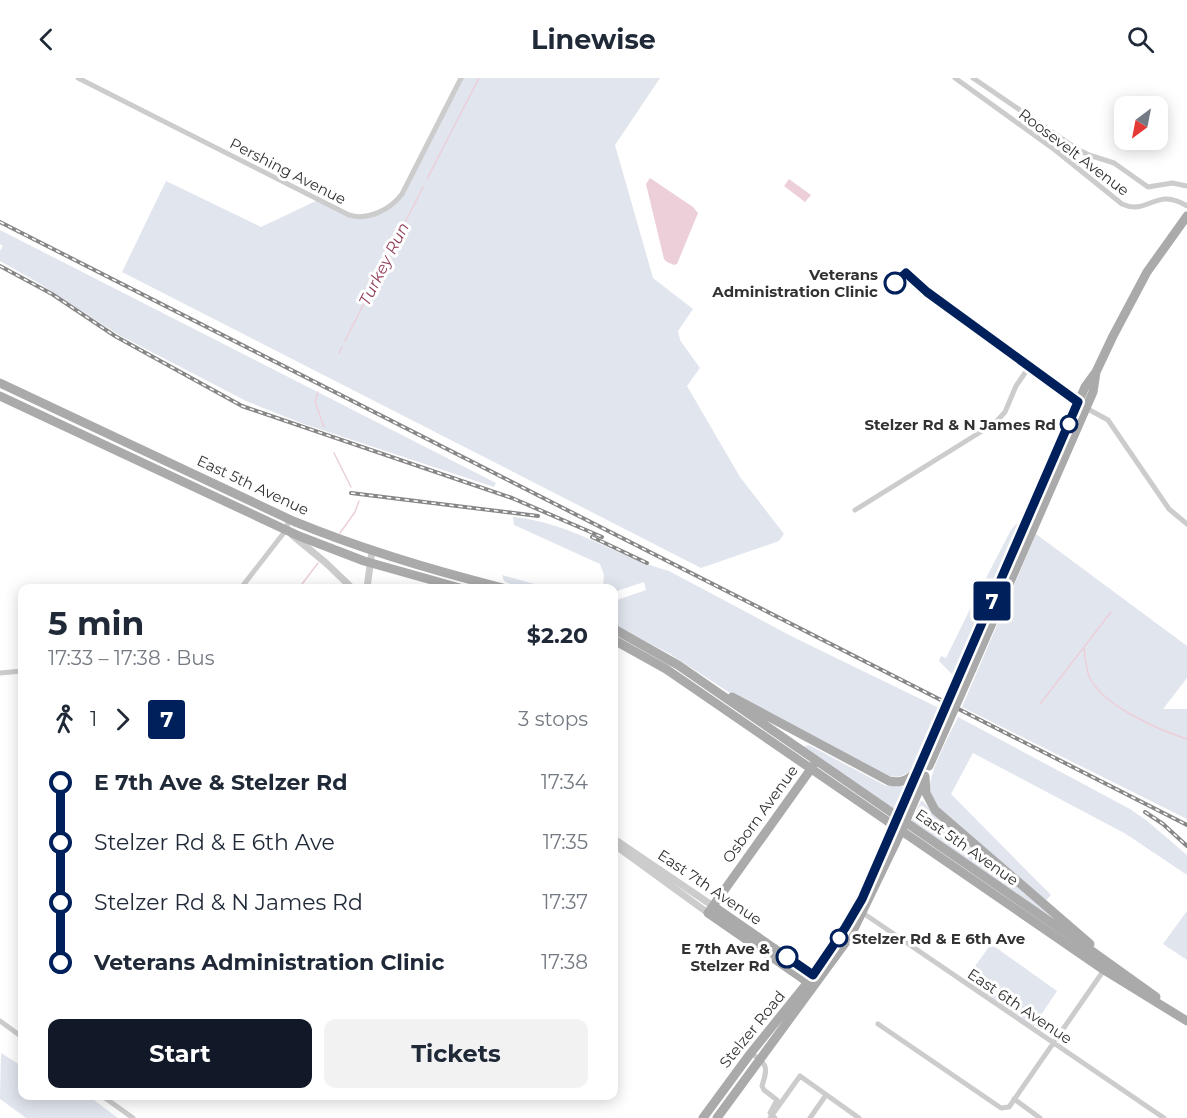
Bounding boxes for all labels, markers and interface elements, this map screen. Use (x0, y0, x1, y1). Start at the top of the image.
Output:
icon: back (30, 23, 63, 56)
text: Linewise (531, 23, 656, 56)
icon: search (1124, 23, 1157, 56)
north arrow (1114, 96, 1168, 150)
map controls (1114, 96, 1168, 150)
street label: Roosevelt Avenue (1015, 104, 1133, 200)
street label: Pershing Avenue (227, 133, 349, 209)
water label: Turkey Run (355, 219, 413, 309)
place label: Veterans Administration Clinic (711, 265, 878, 301)
marker: Veterans Administration Clinic (884, 272, 906, 294)
place label: Stelzer Rd & N James Rd (865, 415, 1056, 434)
marker: Stelzer Rd & N James Rd (1060, 415, 1078, 433)
street label: East 5th Avenue (194, 451, 312, 519)
line badge: 7 (972, 582, 1012, 620)
text: 7 (985, 589, 999, 614)
text: 5 min (48, 603, 144, 643)
text: $2.20 (527, 622, 588, 649)
text: 17:33 – 17:38 · Bus (48, 646, 214, 670)
icon: walk (48, 703, 81, 736)
icon: forward (106, 703, 139, 736)
text: 1 (90, 707, 97, 731)
text: 7 (160, 707, 173, 732)
text: 3 stops (518, 707, 588, 731)
street label: Osborn Avenue (718, 761, 802, 867)
text: E 7th Ave & Stelzer Rd (94, 769, 347, 796)
text: 17:34 (541, 770, 588, 794)
street label: East 5th Avenue (912, 804, 1022, 890)
text: Stelzer Rd & E 6th Ave (94, 829, 335, 856)
text: 17:35 (543, 830, 588, 854)
street label: East 7th Avenue (654, 845, 766, 929)
text: Stelzer Rd & N James Rd (94, 889, 363, 916)
text: 17:37 (542, 890, 588, 914)
marker: Stelzer Rd & E 6th Ave (830, 929, 848, 947)
place label: Stelzer Rd & E 6th Ave (852, 929, 1025, 948)
place label: E 7th Ave & Stelzer Rd (681, 939, 770, 975)
marker: E 7th Ave & Stelzer Rd (776, 946, 798, 968)
text: Veterans Administration Clinic (94, 949, 444, 976)
text: 17:38 (541, 950, 588, 974)
street label: East 6th Avenue (964, 964, 1076, 1048)
street label: Stelzer Road (715, 987, 789, 1071)
button: Start (48, 1019, 312, 1088)
button: Tickets (324, 1019, 588, 1088)

